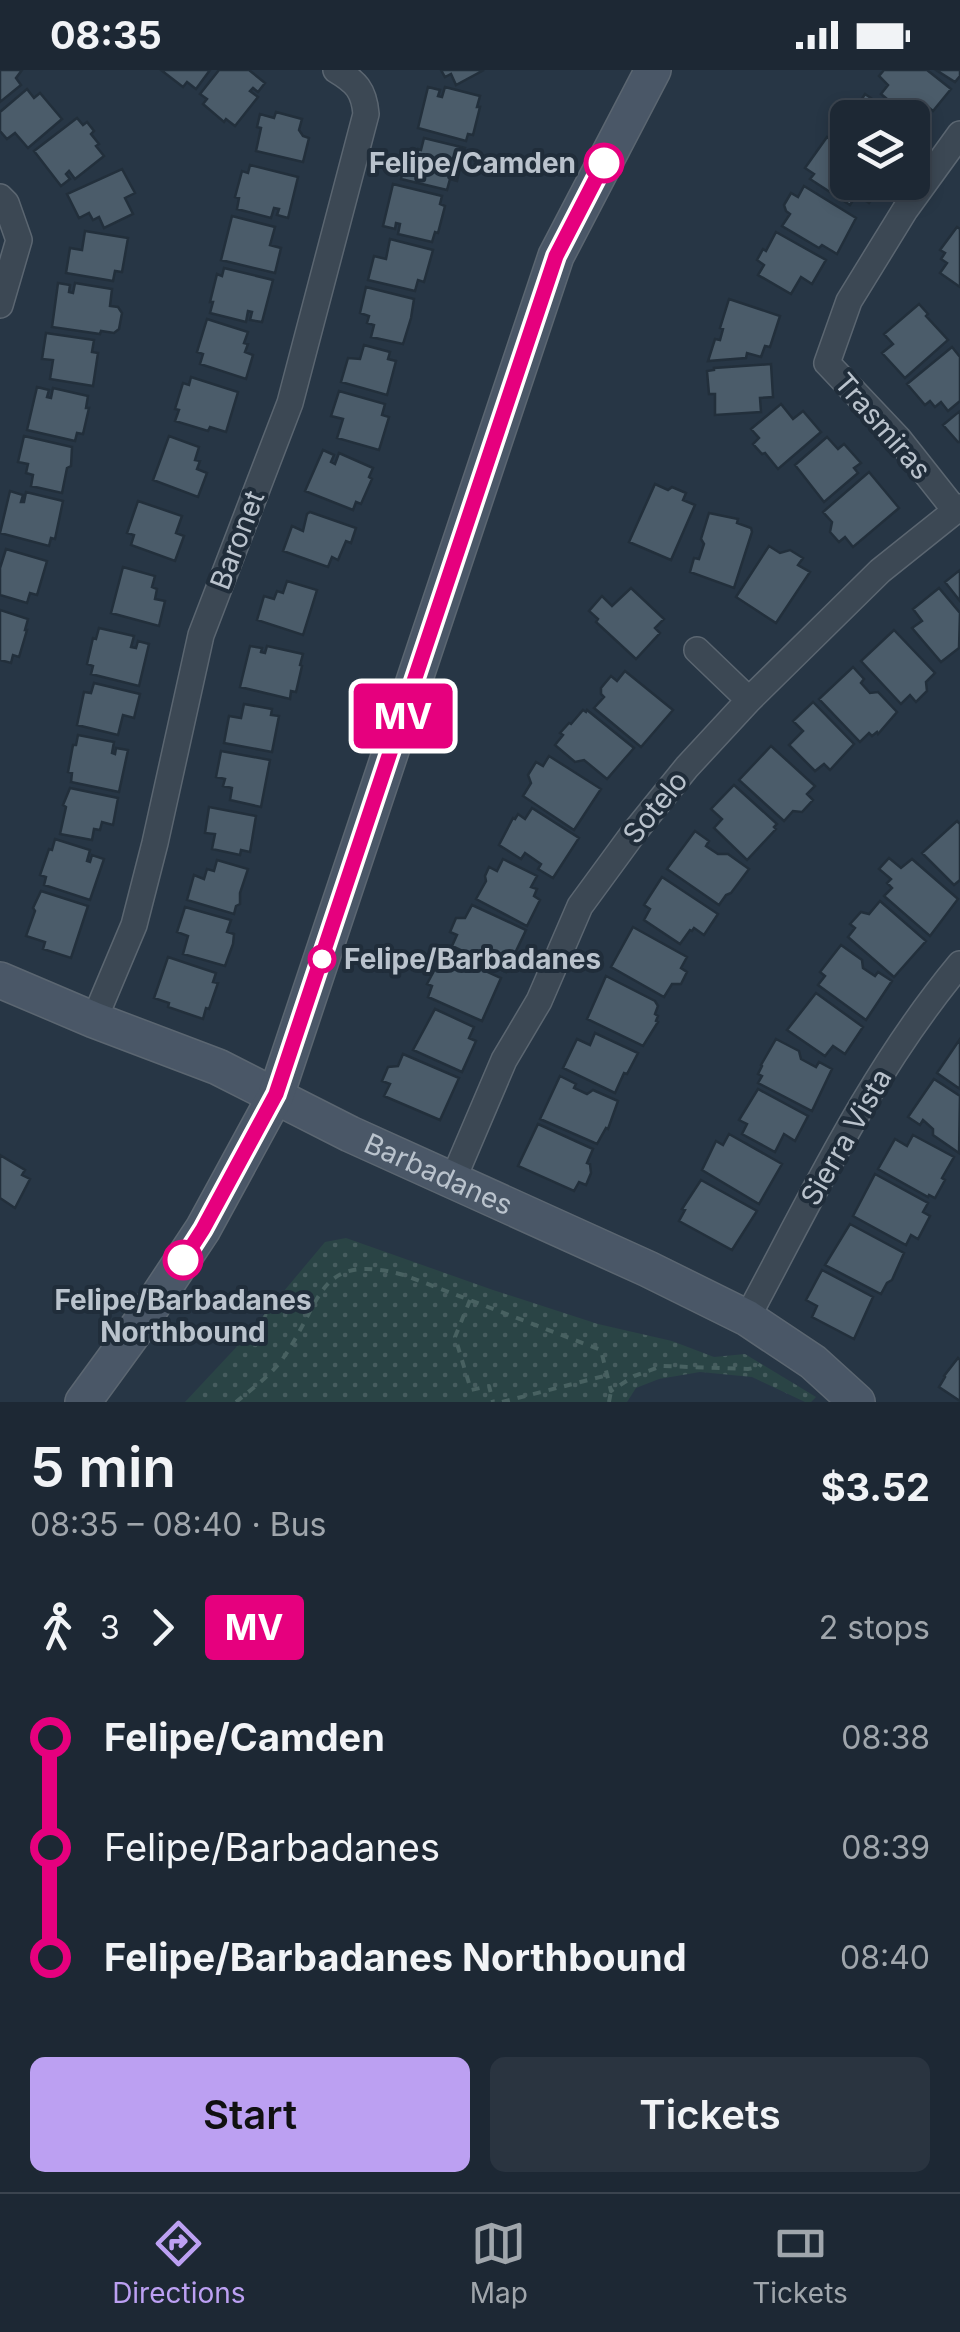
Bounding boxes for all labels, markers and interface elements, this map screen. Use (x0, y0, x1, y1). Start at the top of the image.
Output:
text: 08:35 (50, 12, 162, 58)
map controls (830, 100, 930, 200)
button: layers (830, 100, 930, 200)
marker: Felipe/Camden (585, 144, 623, 182)
place label: Felipe/Camden (369, 146, 576, 180)
street label: Trasmiras (828, 366, 938, 486)
street label: Baronet (203, 486, 271, 594)
line badge: MV (358, 684, 448, 748)
text: MV (374, 695, 432, 737)
street label: Sotelo (615, 764, 695, 850)
place label: Felipe/Barbadanes (344, 942, 601, 976)
marker: Felipe/Barbadanes (309, 946, 335, 972)
street label: Sierra Vista (793, 1063, 899, 1211)
street label: Barbadanes (359, 1126, 518, 1222)
marker: Felipe/Barbadanes Northbound (164, 1241, 202, 1279)
place label: Felipe/Barbadanes Northbound (54, 1283, 312, 1349)
text: 5 min (30, 1434, 176, 1500)
text: $3.52 (821, 1464, 930, 1510)
text: 08:35 – 08:40 · Bus (30, 1505, 326, 1544)
icon: walk (30, 1600, 85, 1655)
icon: forward (135, 1600, 190, 1655)
text: MV (225, 1606, 284, 1648)
text: 3 (100, 1608, 120, 1647)
text: 2 stops (819, 1608, 930, 1647)
text: Felipe/Camden (104, 1714, 385, 1760)
text: 08:38 (841, 1718, 930, 1757)
text: Felipe/Barbadanes (104, 1824, 440, 1870)
text: 08:39 (841, 1828, 930, 1867)
text: Felipe/Barbadanes Northbound (104, 1934, 687, 1980)
text: 08:40 (840, 1938, 930, 1977)
button: Start (30, 2057, 470, 2172)
button: Tickets (490, 2057, 930, 2172)
tab: Directions (112, 2216, 246, 2310)
tab: Map (470, 2216, 528, 2310)
tab: Tickets (752, 2216, 848, 2310)

